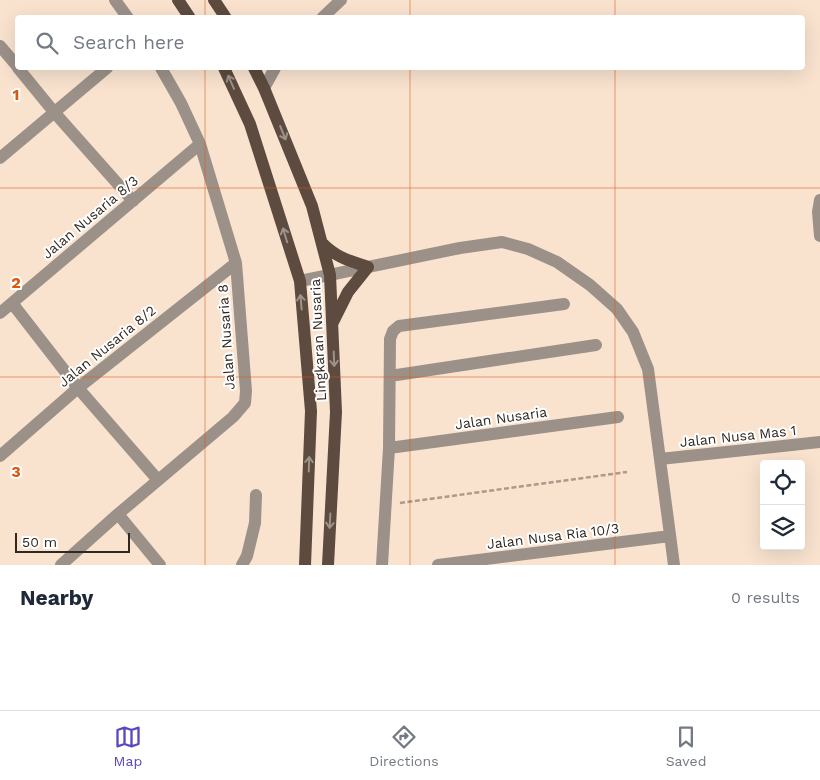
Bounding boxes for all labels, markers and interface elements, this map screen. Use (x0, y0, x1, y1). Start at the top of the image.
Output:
search box (15, 15, 805, 70)
icon: search (33, 29, 61, 57)
text: Search here (73, 31, 184, 54)
one-way arrow (225, 75, 235, 90)
text: 1 (13, 85, 19, 104)
one-way arrow (279, 126, 288, 141)
street label: Jalan Nusaria 8/3 (39, 172, 141, 262)
one-way arrow (280, 227, 290, 243)
text: 2 (11, 273, 21, 292)
street label: Lingkaran Nusaria (307, 278, 329, 401)
street label: Jalan Nusaria 8 (214, 284, 238, 390)
one-way arrow (297, 294, 306, 310)
street label: Jalan Nusaria 8/2 (55, 302, 159, 390)
one-way arrow (329, 350, 338, 366)
street label: Jalan Nusaria (454, 404, 548, 432)
street label: Jalan Nusa Mas 1 (679, 422, 797, 450)
one-way arrow (304, 456, 313, 472)
map controls (760, 460, 805, 550)
button: locate (760, 460, 805, 505)
text: 3 (11, 462, 21, 481)
button: layers (760, 505, 805, 550)
one-way arrow (326, 513, 335, 529)
street label: Jalan Nusa Ria 10/3 (486, 520, 620, 552)
scale bar (15, 530, 130, 553)
text: 50 m (22, 534, 57, 550)
text: Nearby (20, 585, 93, 610)
text: 0 results (731, 588, 800, 607)
tab: Map (114, 723, 142, 769)
tab: Directions (369, 723, 439, 769)
tab: Saved (666, 723, 706, 769)

